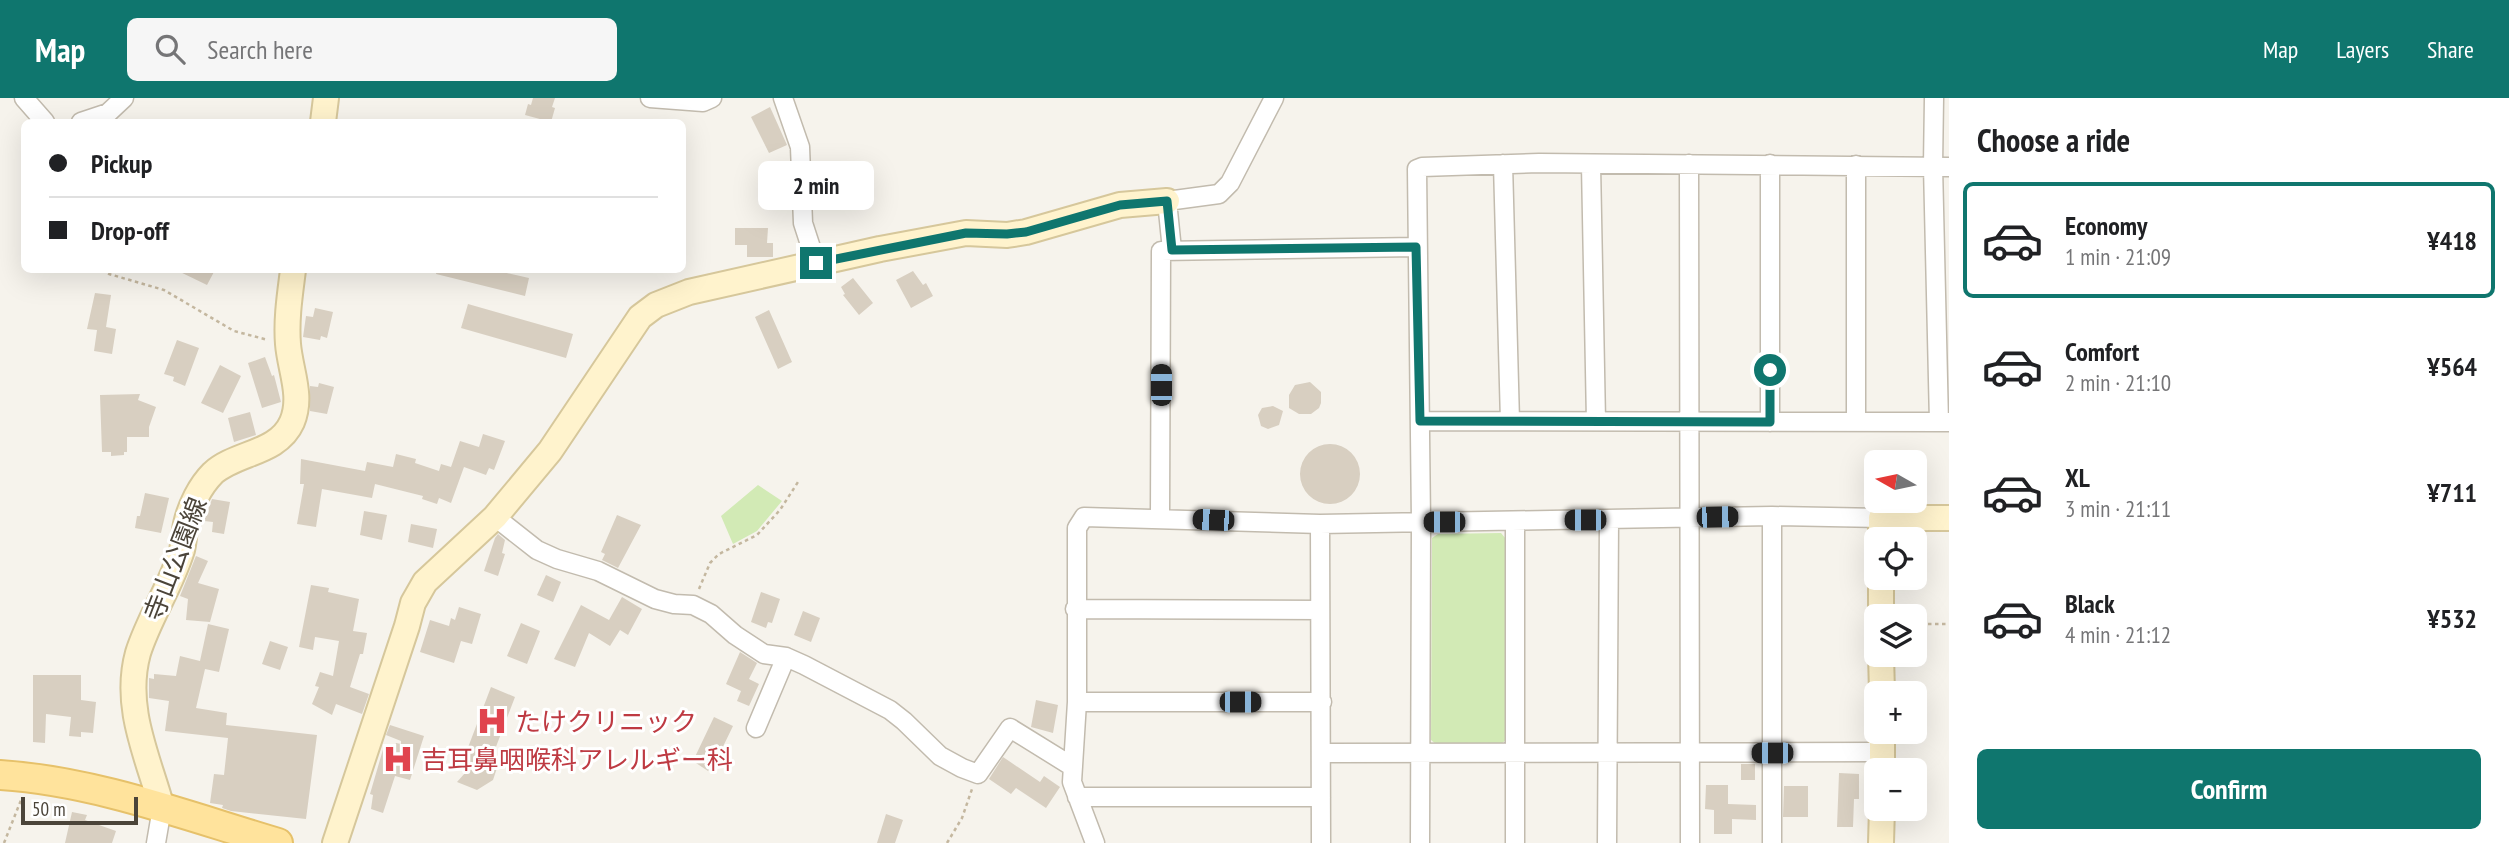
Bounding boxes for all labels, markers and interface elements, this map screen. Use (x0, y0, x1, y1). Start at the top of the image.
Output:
search box (127, 18, 617, 81)
text: Map (35, 28, 85, 71)
icon: search (151, 30, 189, 68)
text: Search here (207, 33, 313, 66)
text: Map (2263, 34, 2298, 65)
text: Layers (2336, 34, 2389, 65)
text: Share (2427, 34, 2474, 65)
text: Choose a ride (1977, 119, 2130, 161)
text: Pickup (91, 147, 152, 180)
callout: 2 min (758, 162, 874, 211)
text: 2 min (793, 171, 839, 200)
icon: car (1981, 209, 2044, 272)
text: Economy (2065, 209, 2147, 242)
text: Drop-off (91, 214, 169, 247)
text: ¥418 (2427, 224, 2477, 257)
text: 1 min · 21:09 (2065, 242, 2171, 271)
route end (800, 247, 832, 279)
icon: car (1981, 335, 2044, 398)
text: Comfort (2065, 335, 2139, 368)
text: ¥564 (2427, 350, 2477, 383)
route start (1754, 354, 1786, 386)
car (1151, 364, 1172, 406)
text: 2 min · 21:10 (2065, 368, 2171, 397)
north arrow (1864, 450, 1927, 513)
map controls (1864, 450, 1927, 821)
icon: car (1981, 461, 2044, 524)
text: XL (2065, 461, 2090, 494)
text: ¥711 (2427, 476, 2477, 509)
street label: 寺山公園線 (136, 492, 214, 626)
text: 3 min · 21:11 (2065, 494, 2171, 523)
car (1696, 506, 1739, 528)
car (1192, 509, 1235, 531)
car (1565, 510, 1607, 531)
car (1424, 512, 1466, 533)
button: locate (1864, 527, 1927, 590)
icon: car (1981, 587, 2044, 650)
text: Black (2065, 587, 2115, 620)
text: ¥532 (2427, 602, 2477, 635)
button: layers (1864, 604, 1927, 667)
text: 4 min · 21:12 (2065, 620, 2171, 649)
button: + (1864, 681, 1927, 744)
car (1220, 692, 1262, 713)
hospital icon: たけクリニック (475, 704, 509, 738)
place label: たけクリニック (515, 705, 697, 738)
hospital icon: 吉耳鼻咽喉科アレルギー科 (381, 742, 415, 776)
place label: 吉耳鼻咽喉科アレルギー科 (421, 743, 733, 776)
car (1752, 743, 1794, 764)
button: Confirm (1977, 749, 2481, 829)
button: − (1864, 758, 1927, 821)
scale bar (21, 794, 138, 826)
text: 50 m (32, 797, 66, 821)

